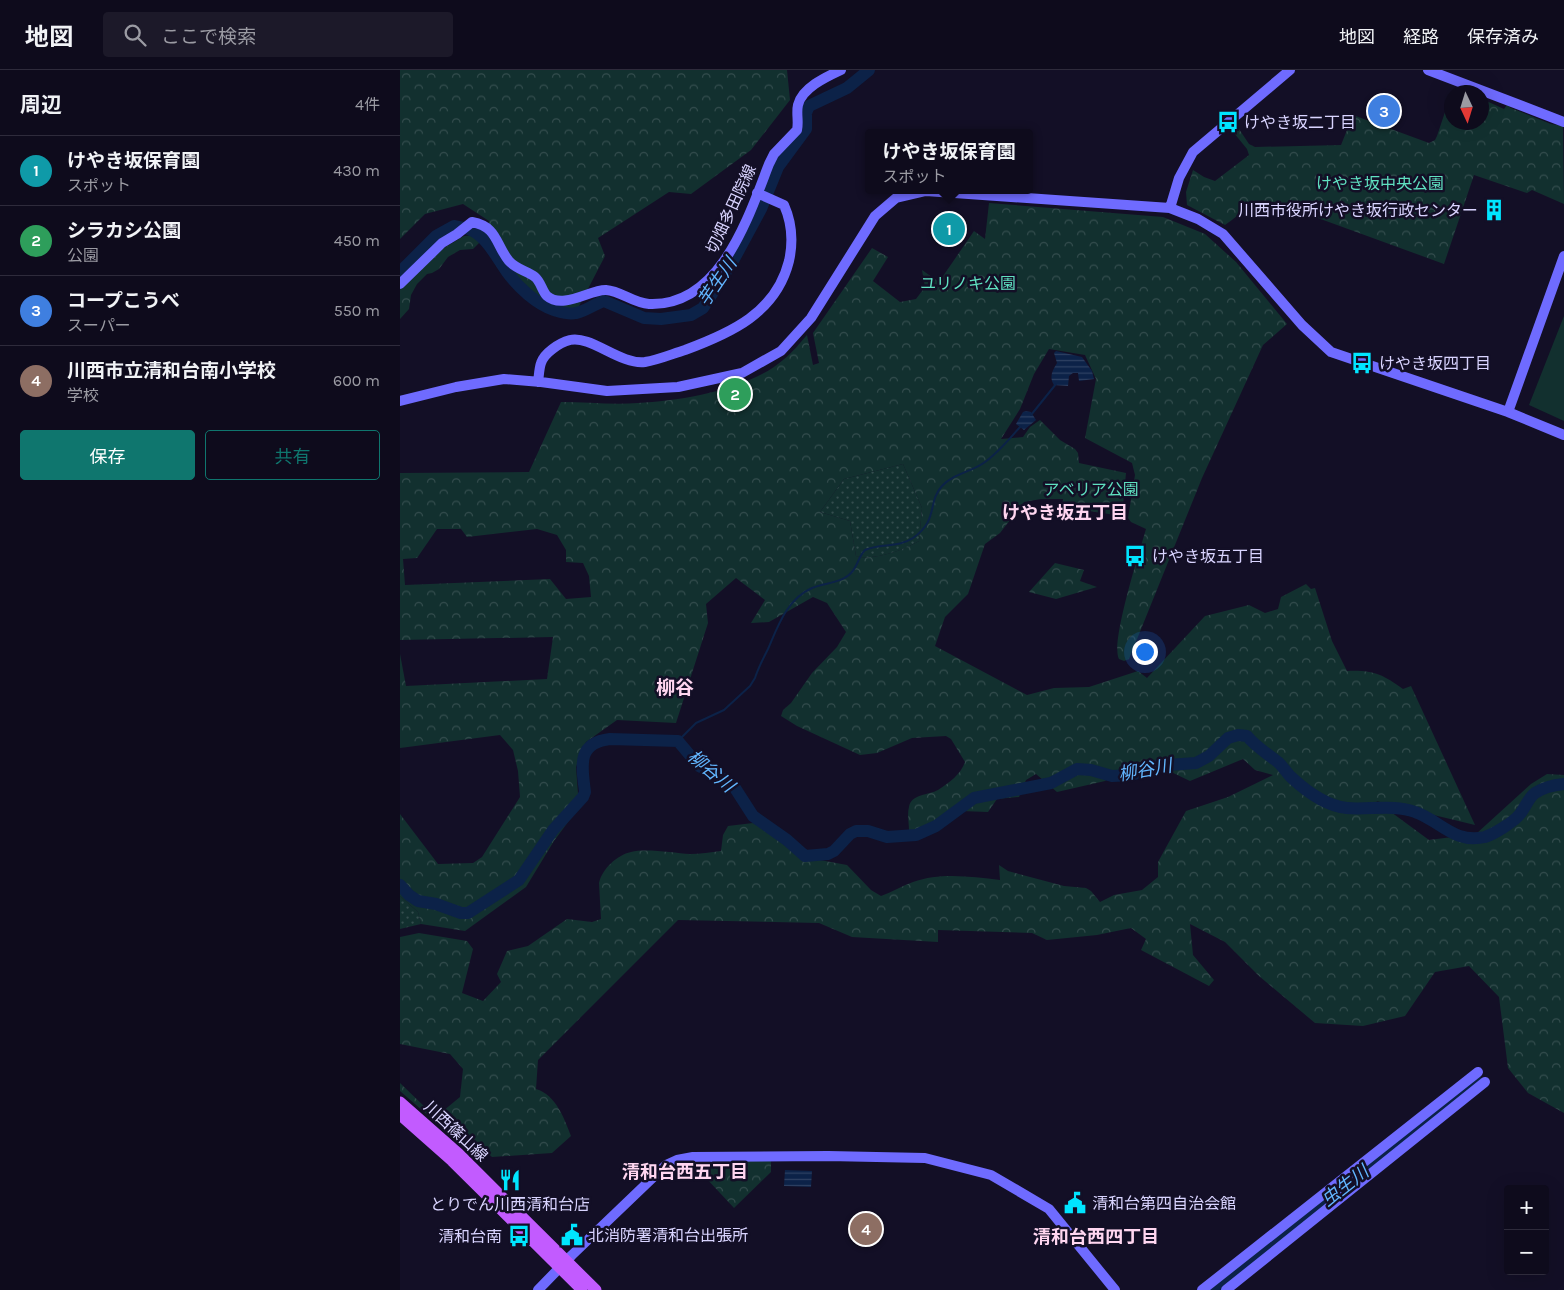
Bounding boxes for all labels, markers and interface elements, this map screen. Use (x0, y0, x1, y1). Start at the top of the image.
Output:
search box (103, 12, 453, 57)
icon: search (121, 21, 149, 49)
text: 地図 (25, 23, 73, 51)
text: ここで検索 (161, 26, 256, 48)
text: 地図 (1339, 26, 1375, 48)
text: 経路 (1403, 26, 1439, 48)
text: 保存済み (1467, 26, 1539, 48)
north arrow (1444, 85, 1489, 130)
pin: 3 (1368, 92, 1400, 130)
text: 周辺 (20, 93, 62, 117)
text: 4件 (355, 95, 380, 114)
bus stop icon: けやき坂二丁目 (1215, 109, 1241, 135)
place label: けやき坂二丁目 (1244, 113, 1356, 132)
popup (865, 129, 1033, 194)
text: けやき坂保育園 (882, 141, 1016, 163)
text: けやき坂保育園 (67, 150, 200, 172)
text: 1 (33, 161, 39, 180)
text: 430 m (333, 161, 380, 180)
street label: 切畑多田院線 (702, 161, 760, 257)
text: スポット (882, 167, 947, 186)
park label: けやき坂中央公園 (1316, 174, 1444, 193)
text: スポット (67, 176, 131, 195)
building icon: 川西市役所けやき坂行政センター (1481, 197, 1507, 223)
place label: 川西市役所けやき坂行政センター (1238, 201, 1478, 220)
pin: 1 (933, 210, 965, 248)
text: シラカシ公園 (67, 220, 181, 242)
text: 2 (31, 231, 41, 250)
text: 450 m (334, 231, 380, 250)
text: 公園 (67, 246, 99, 265)
water label: 芋生川 (693, 252, 742, 311)
park label: ユリノキ公園 (920, 274, 1016, 293)
text: コープこうべ (67, 290, 180, 312)
text: 3 (31, 301, 41, 320)
text: 550 m (334, 301, 380, 320)
text: スーパー (67, 316, 131, 335)
bus stop icon: けやき坂四丁目 (1349, 350, 1375, 376)
place label: けやき坂四丁目 (1379, 354, 1491, 373)
text: 川西市立清和台南小学校 (67, 360, 276, 382)
text: 4 (31, 371, 41, 390)
text: 600 m (333, 371, 380, 390)
pin: 2 (719, 375, 751, 413)
text: 学校 (67, 386, 99, 405)
button: 保存 (20, 430, 195, 480)
button: 共有 (205, 430, 380, 480)
park label: アベリア公園 (1043, 480, 1139, 499)
district label: けやき坂五丁目 (1002, 502, 1128, 524)
bus stop icon: けやき坂五丁目 (1122, 543, 1148, 569)
place label: けやき坂五丁目 (1152, 547, 1264, 566)
your location (1132, 639, 1158, 665)
district label: 柳谷 (656, 677, 694, 699)
water label: 柳谷川 (683, 745, 740, 798)
water label: 柳谷川 (1117, 754, 1175, 786)
street label: 川西篠山線 (420, 1097, 492, 1165)
water label: 虫生川 (1317, 1159, 1375, 1211)
district label: 清和台西五丁目 (622, 1161, 748, 1183)
restaurant icon: とりでん川西清和台店 (497, 1167, 523, 1193)
map controls (1504, 1185, 1549, 1275)
button: + (1504, 1185, 1549, 1230)
public building icon: 清和台第四自治会館 (1062, 1190, 1088, 1216)
place label: 清和台第四自治会館 (1092, 1194, 1236, 1213)
place label: とりでん川西清和台店 (430, 1195, 590, 1214)
pin: 4 (850, 1210, 882, 1248)
public building icon: 北消防署清和台出張所 (559, 1222, 585, 1248)
bus stop icon: 清和台南 (506, 1223, 532, 1249)
place label: 北消防署清和台出張所 (588, 1226, 748, 1245)
district label: 清和台西四丁目 (1033, 1226, 1159, 1248)
place label: 清和台南 (438, 1227, 502, 1246)
button: − (1504, 1230, 1549, 1275)

